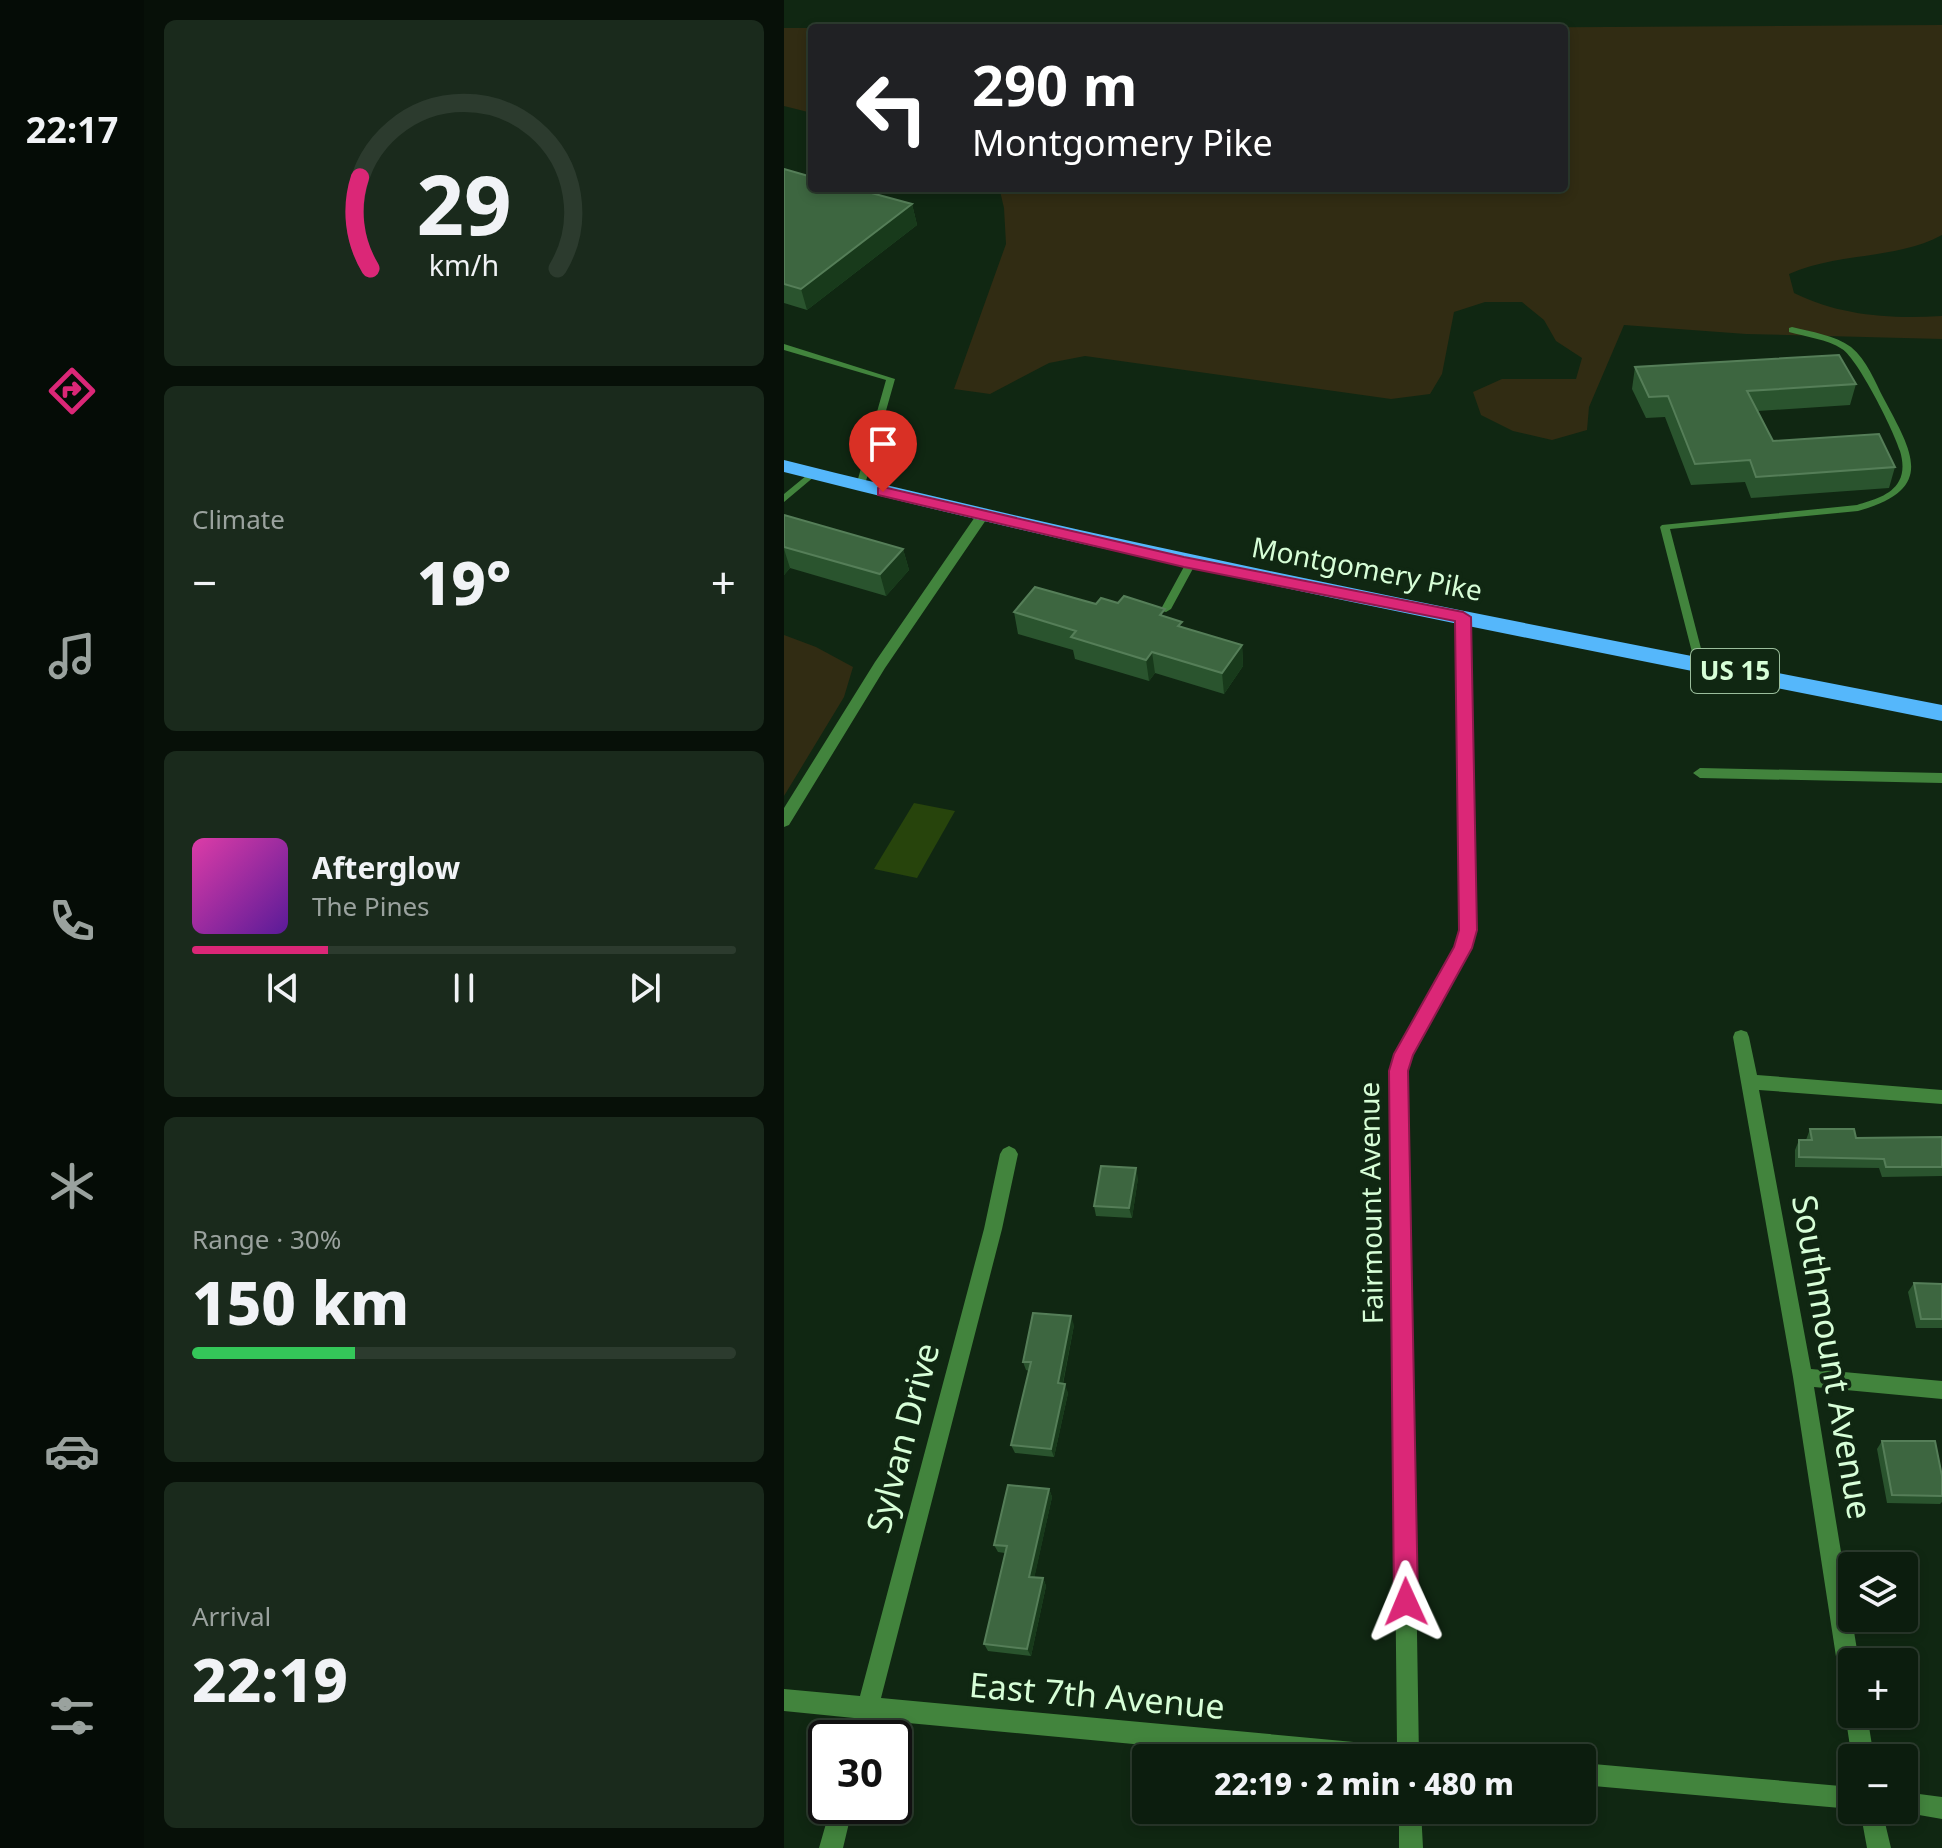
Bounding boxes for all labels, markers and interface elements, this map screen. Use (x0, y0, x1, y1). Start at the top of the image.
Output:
text: 290 m (972, 46, 1137, 122)
icon: left (840, 56, 944, 160)
text: 22:17 (26, 105, 118, 154)
text: Montgomery Pike (972, 118, 1273, 167)
text: 29 (416, 145, 512, 258)
text: km/h (429, 245, 499, 284)
icon: directions (44, 363, 100, 419)
pin (849, 410, 917, 492)
icon: arrive (861, 422, 905, 466)
text: Climate (192, 501, 285, 537)
street label: Montgomery Pike (1249, 527, 1486, 609)
text: 19° (417, 541, 511, 623)
text: − (192, 552, 217, 612)
text: + (711, 552, 736, 612)
icon: music (44, 628, 100, 684)
road number: US 15 (1691, 649, 1779, 693)
text: Afterglow (312, 847, 460, 888)
text: The Pines (312, 888, 430, 924)
icon: phone (44, 893, 100, 949)
icon: previous (261, 966, 305, 1010)
icon: pause (442, 966, 486, 1010)
icon: next (623, 966, 667, 1010)
street label: Fairmount Avenue (1349, 1081, 1391, 1325)
icon: climate (44, 1158, 100, 1214)
street label: Southmount Avenue (1782, 1191, 1884, 1523)
text: Range · 30% (192, 1221, 341, 1257)
text: 150 km (192, 1261, 409, 1343)
street label: Sylvan Drive (855, 1338, 949, 1538)
icon: car (44, 1423, 100, 1479)
map controls (1838, 1552, 1918, 1824)
button: layers (1838, 1552, 1918, 1632)
position arrow (1364, 1560, 1448, 1644)
text: Arrival (192, 1598, 271, 1634)
text: 22:19 (192, 1638, 348, 1720)
button: + (1838, 1648, 1918, 1728)
street label: East 7th Avenue (967, 1661, 1227, 1729)
icon: filters (44, 1688, 100, 1744)
speed limit sign: 30 (808, 1720, 912, 1824)
button: − (1838, 1744, 1918, 1824)
text: 22:19 · 2 min · 480 m (1214, 1763, 1514, 1804)

